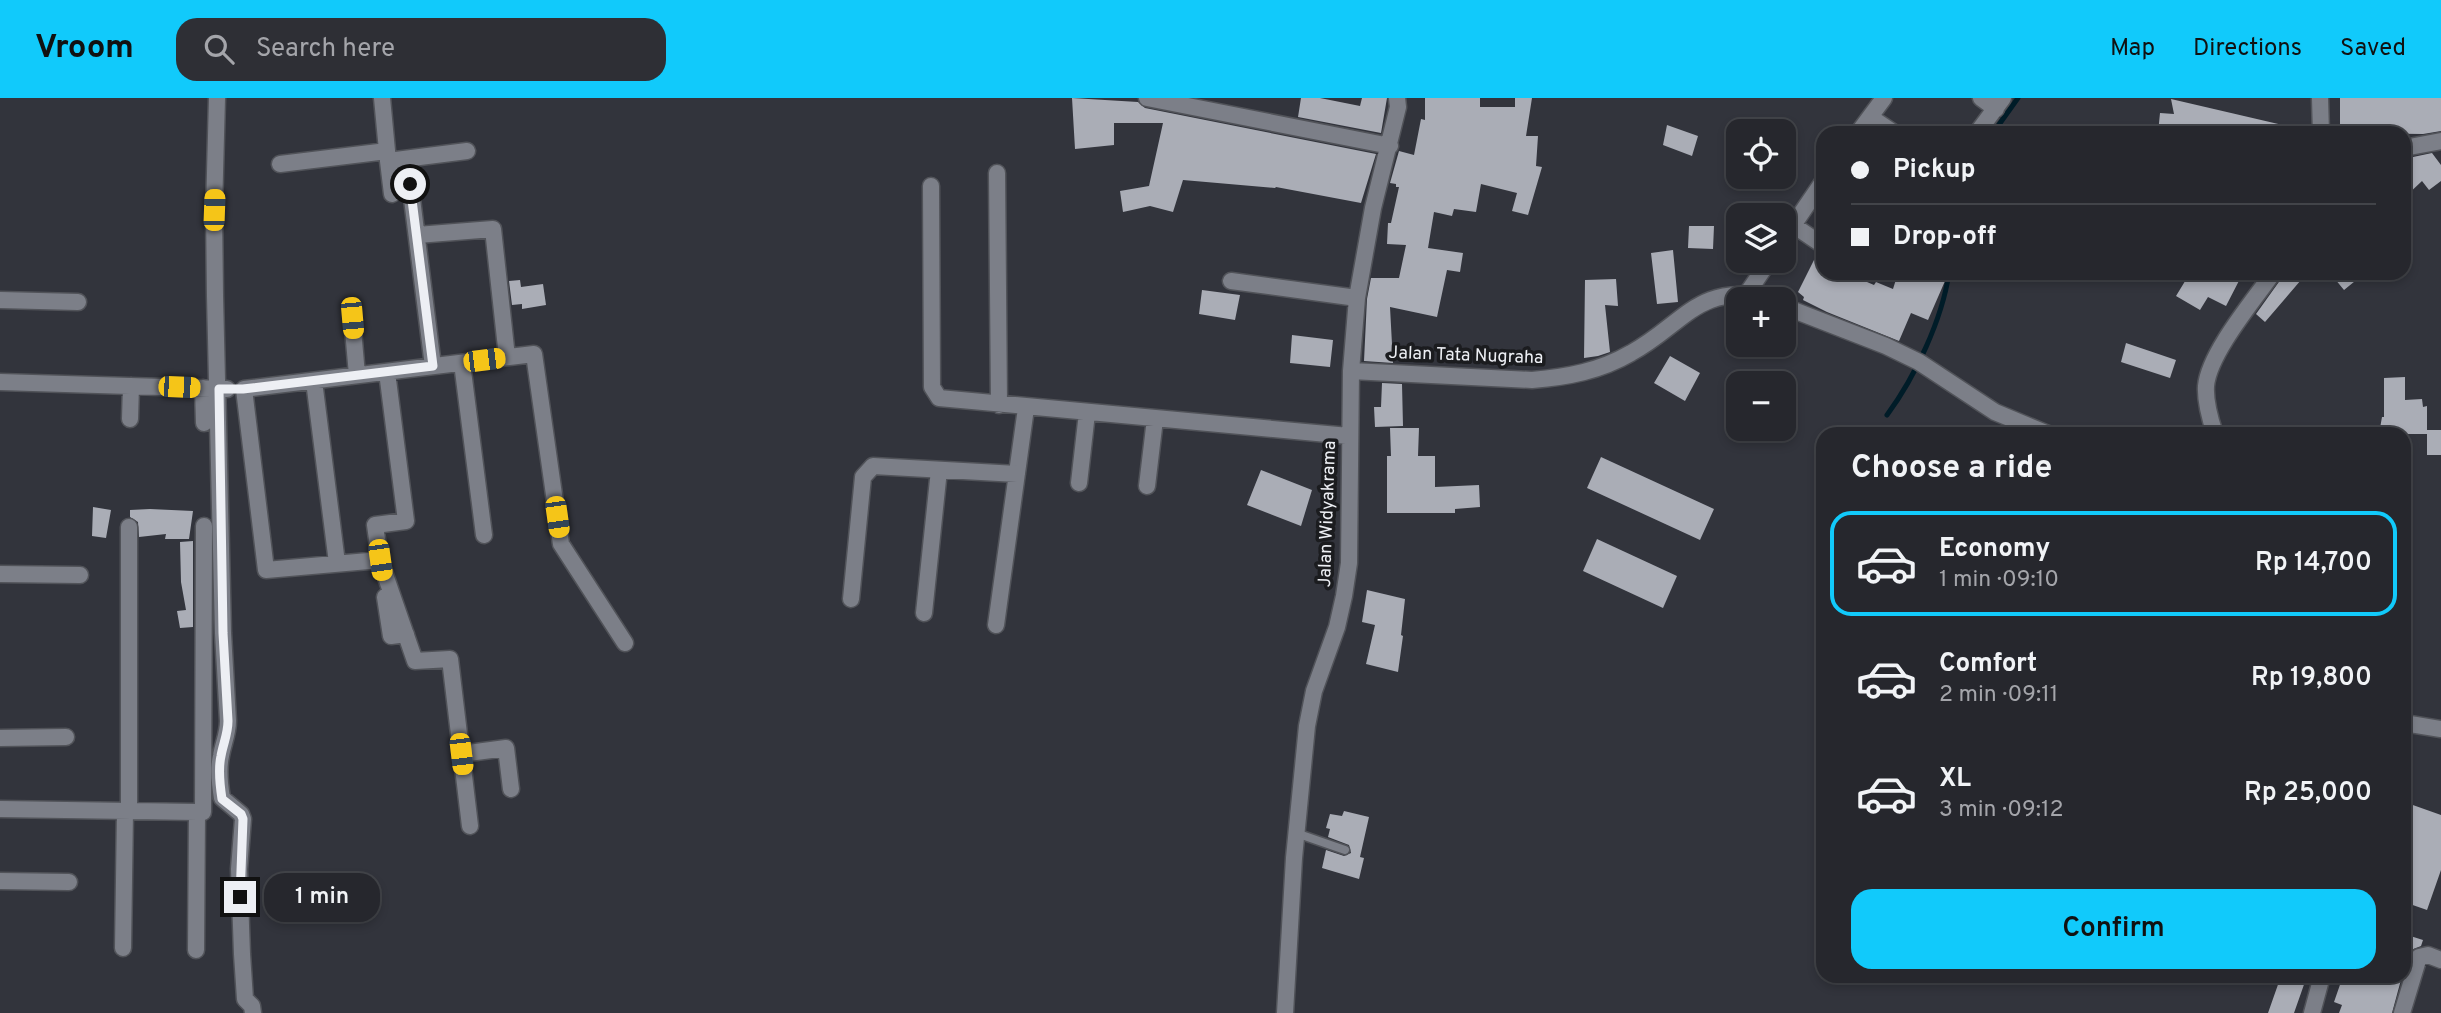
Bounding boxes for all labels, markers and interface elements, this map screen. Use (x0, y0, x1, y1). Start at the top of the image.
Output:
search box (176, 18, 666, 81)
text: Vroom (35, 28, 134, 70)
icon: search (200, 30, 238, 68)
text: Search here (256, 33, 395, 66)
text: Map (2110, 34, 2155, 64)
text: Directions (2193, 34, 2302, 64)
text: Saved (2340, 34, 2406, 64)
map controls (1726, 119, 1796, 441)
button: locate (1726, 119, 1796, 189)
text: Pickup (1893, 154, 1976, 187)
route start (394, 168, 426, 200)
car (203, 189, 226, 231)
button: layers (1726, 203, 1796, 273)
text: Drop-off (1893, 221, 1996, 254)
button: + (1726, 287, 1796, 357)
car (340, 296, 365, 340)
street label: Jalan Tata Nugraha (1388, 342, 1544, 370)
car (462, 347, 507, 373)
button: − (1726, 371, 1796, 441)
car (158, 376, 201, 398)
street label: Jalan Widyakrama (1314, 440, 1342, 588)
text: Choose a ride (1851, 449, 2052, 489)
car (544, 495, 571, 539)
icon: car (1855, 532, 1918, 595)
text: Economy (1939, 533, 2050, 566)
car (367, 538, 394, 582)
text: Rp 14,700 (2255, 547, 2372, 580)
text: 1 min · 09:10 (1939, 566, 2059, 595)
icon: car (1855, 647, 1918, 710)
text: Comfort (1939, 648, 2037, 681)
text: Rp 19,800 (2251, 662, 2372, 695)
text: 2 min · 09:11 (1939, 681, 2058, 710)
car (449, 732, 474, 776)
icon: car (1855, 762, 1918, 825)
text: XL (1939, 763, 1971, 796)
text: Rp 25,000 (2244, 777, 2372, 810)
text: 3 min · 09:12 (1939, 796, 2064, 825)
callout: 1 min (264, 872, 380, 922)
route end (224, 881, 256, 913)
text: 1 min (295, 883, 349, 912)
button: Confirm (1851, 889, 2376, 969)

